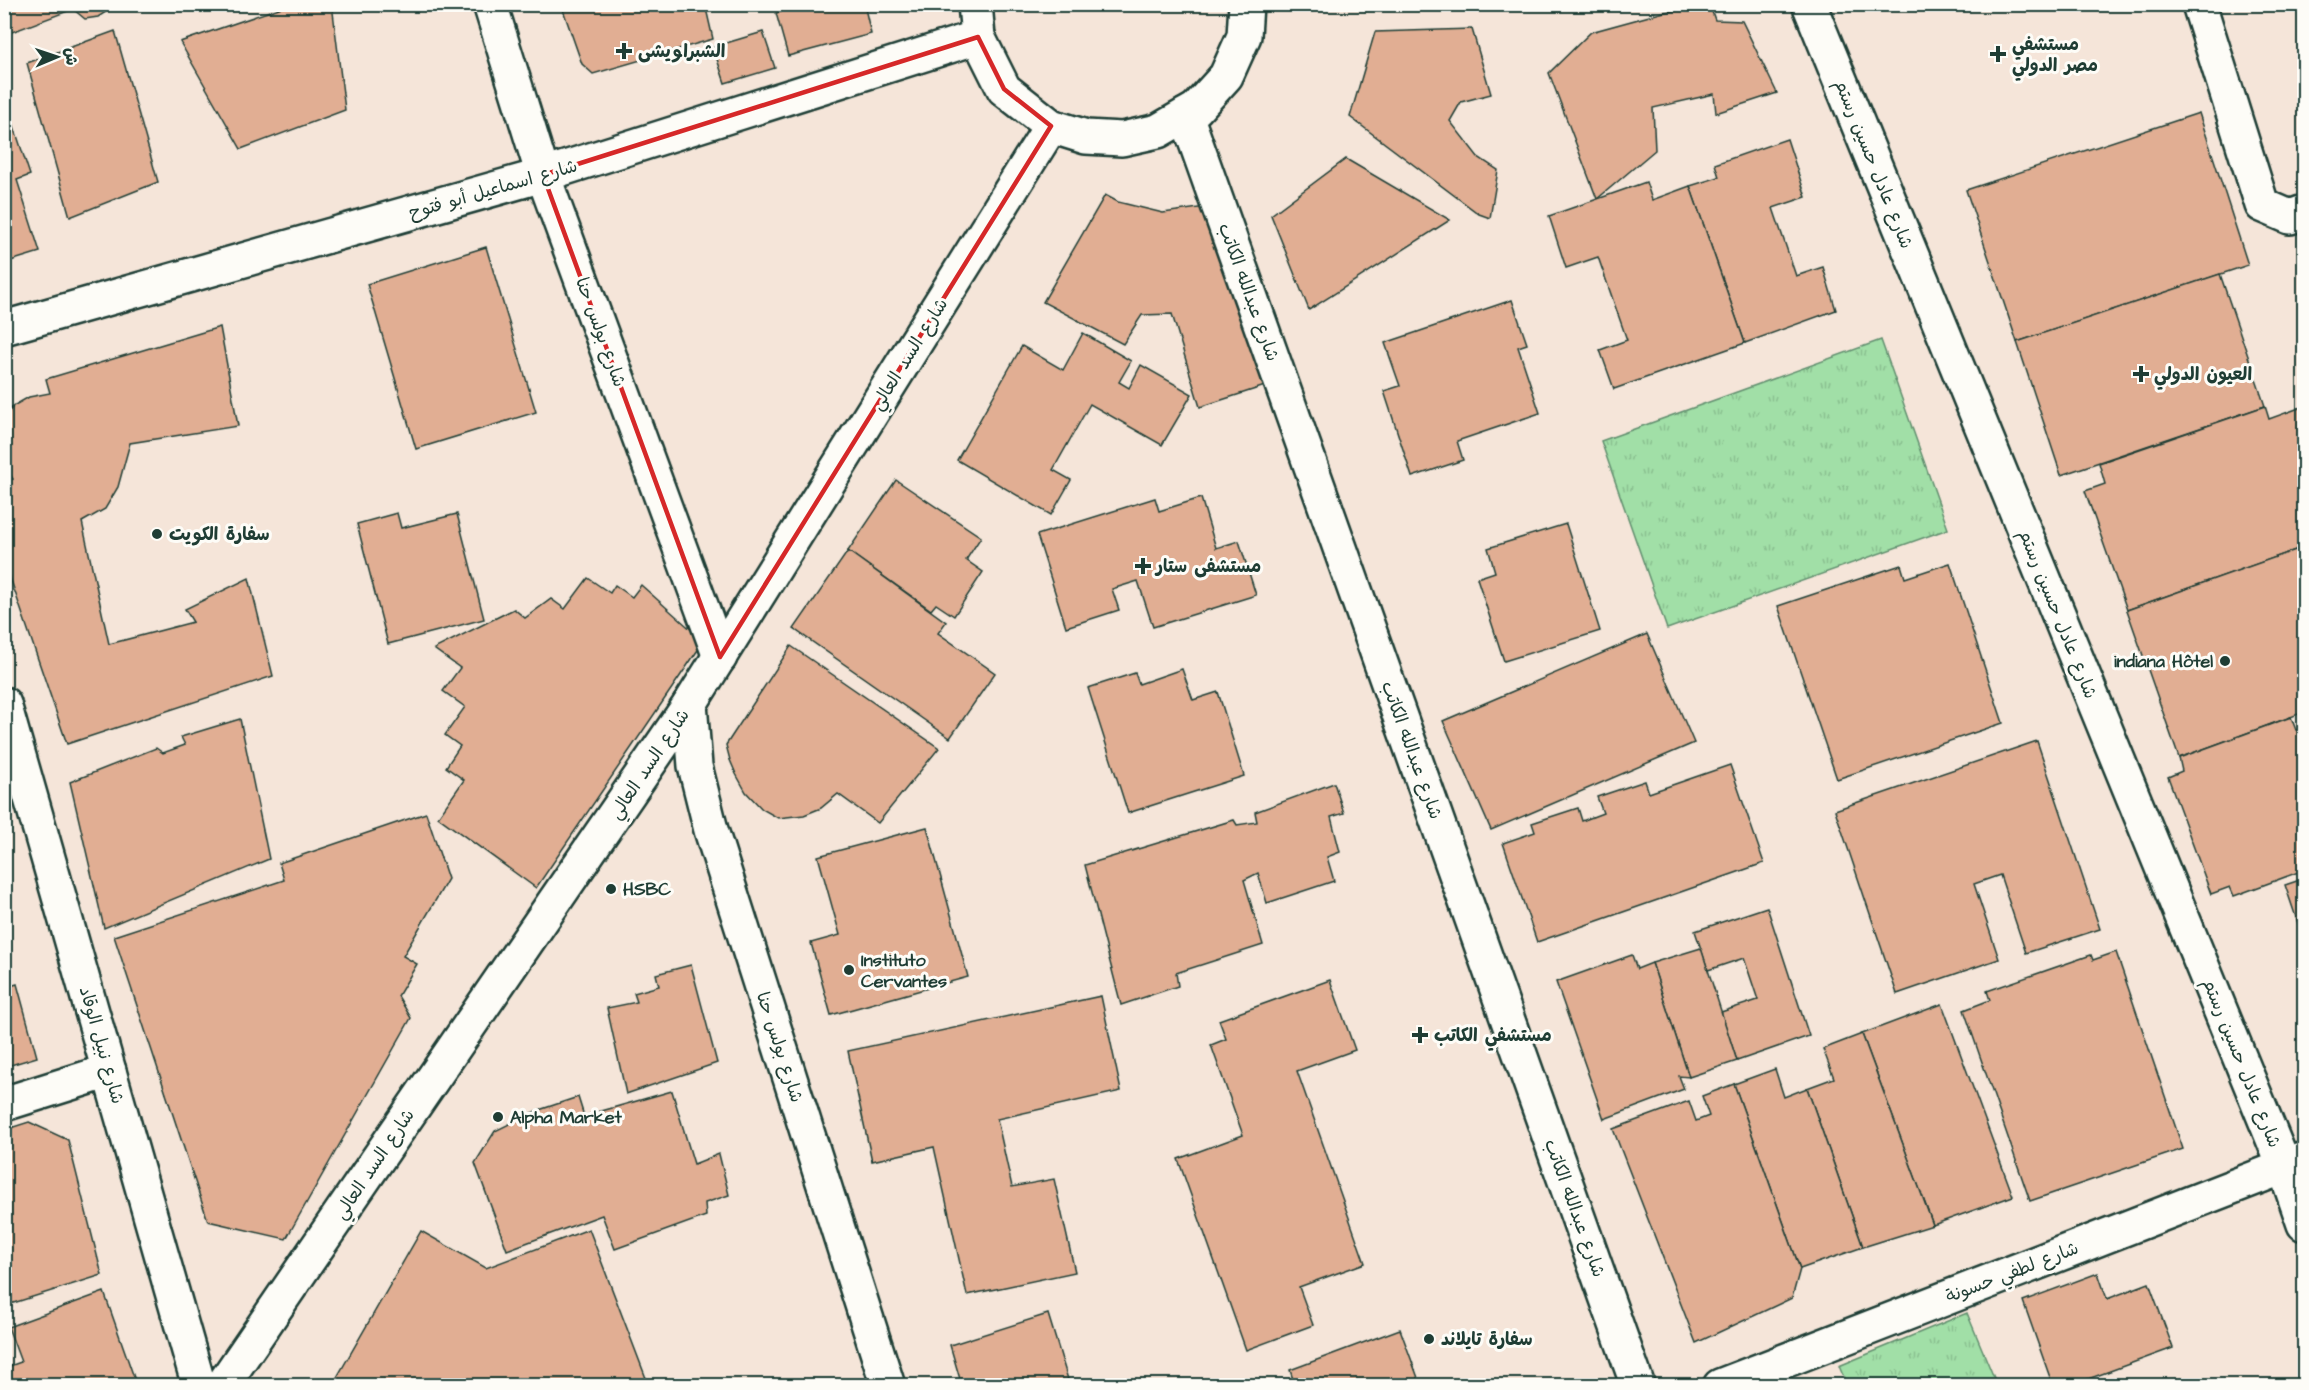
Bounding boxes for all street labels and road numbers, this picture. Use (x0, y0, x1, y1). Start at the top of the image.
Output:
street label: شارع عادل حسين رستم (1827, 76, 1919, 253)
street label: شارع اسماعيل أبو فتوح (406, 153, 580, 226)
street label: شارع عبدالله الكاتب (1212, 220, 1285, 365)
street label: شارع بولس حنا (569, 274, 632, 390)
street label: شارع السد العالي (865, 293, 957, 417)
street label: شارع عادل حسين رستم (2011, 526, 2103, 703)
street label: شارع عبدالله الكاتب (1375, 678, 1448, 823)
street label: شارع السد العالي (603, 704, 698, 826)
street label: شارع عادل حسين رستم (2195, 975, 2287, 1152)
street label: شارع نبيل الوقاد (73, 983, 130, 1107)
street label: شارع بولس حنا (750, 989, 809, 1106)
street label: شارع السد العالي (328, 1104, 423, 1226)
street label: شارع عبدالله الكاتب (1538, 1136, 1611, 1281)
street label: شارع لطفي حسونة (1942, 1236, 2083, 1312)

